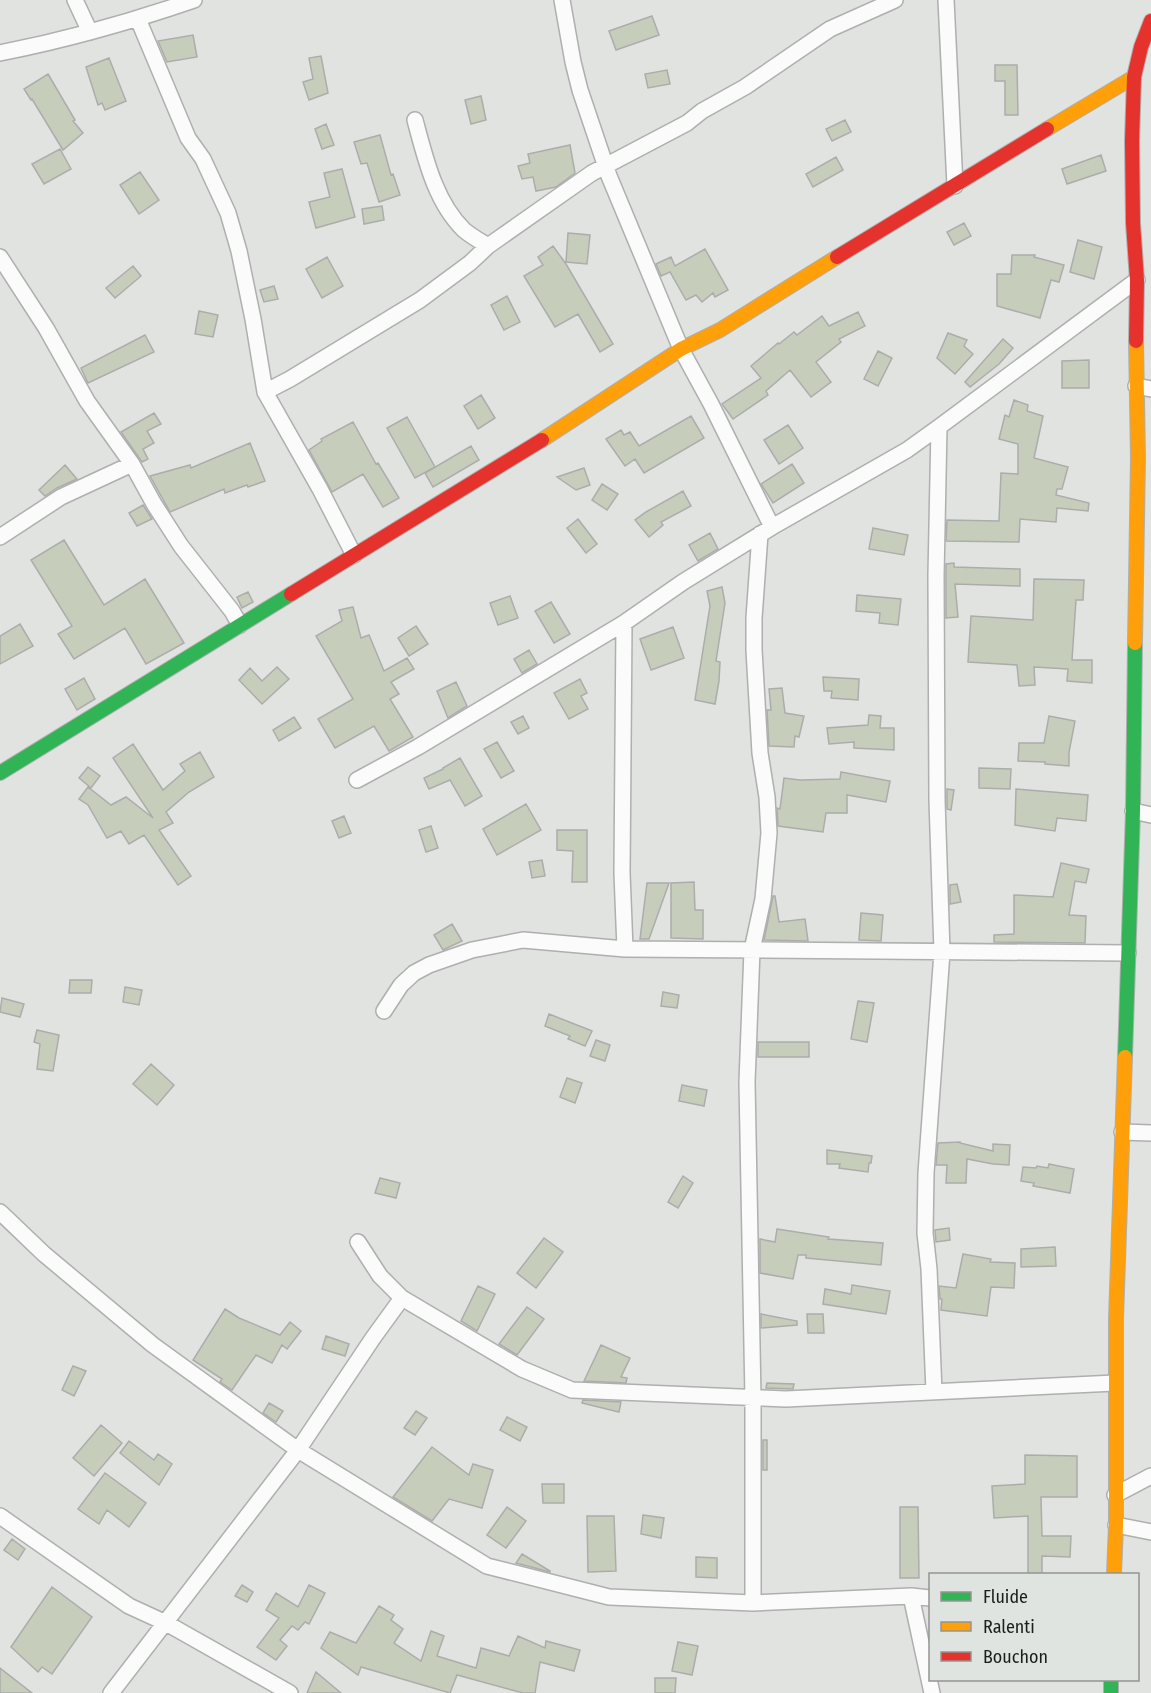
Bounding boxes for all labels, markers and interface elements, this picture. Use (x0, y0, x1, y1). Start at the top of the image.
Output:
legend (929, 1573, 1139, 1681)
text: Fluide (983, 1586, 1028, 1608)
text: Ralenti (983, 1616, 1035, 1638)
text: Bouchon (983, 1646, 1048, 1668)

